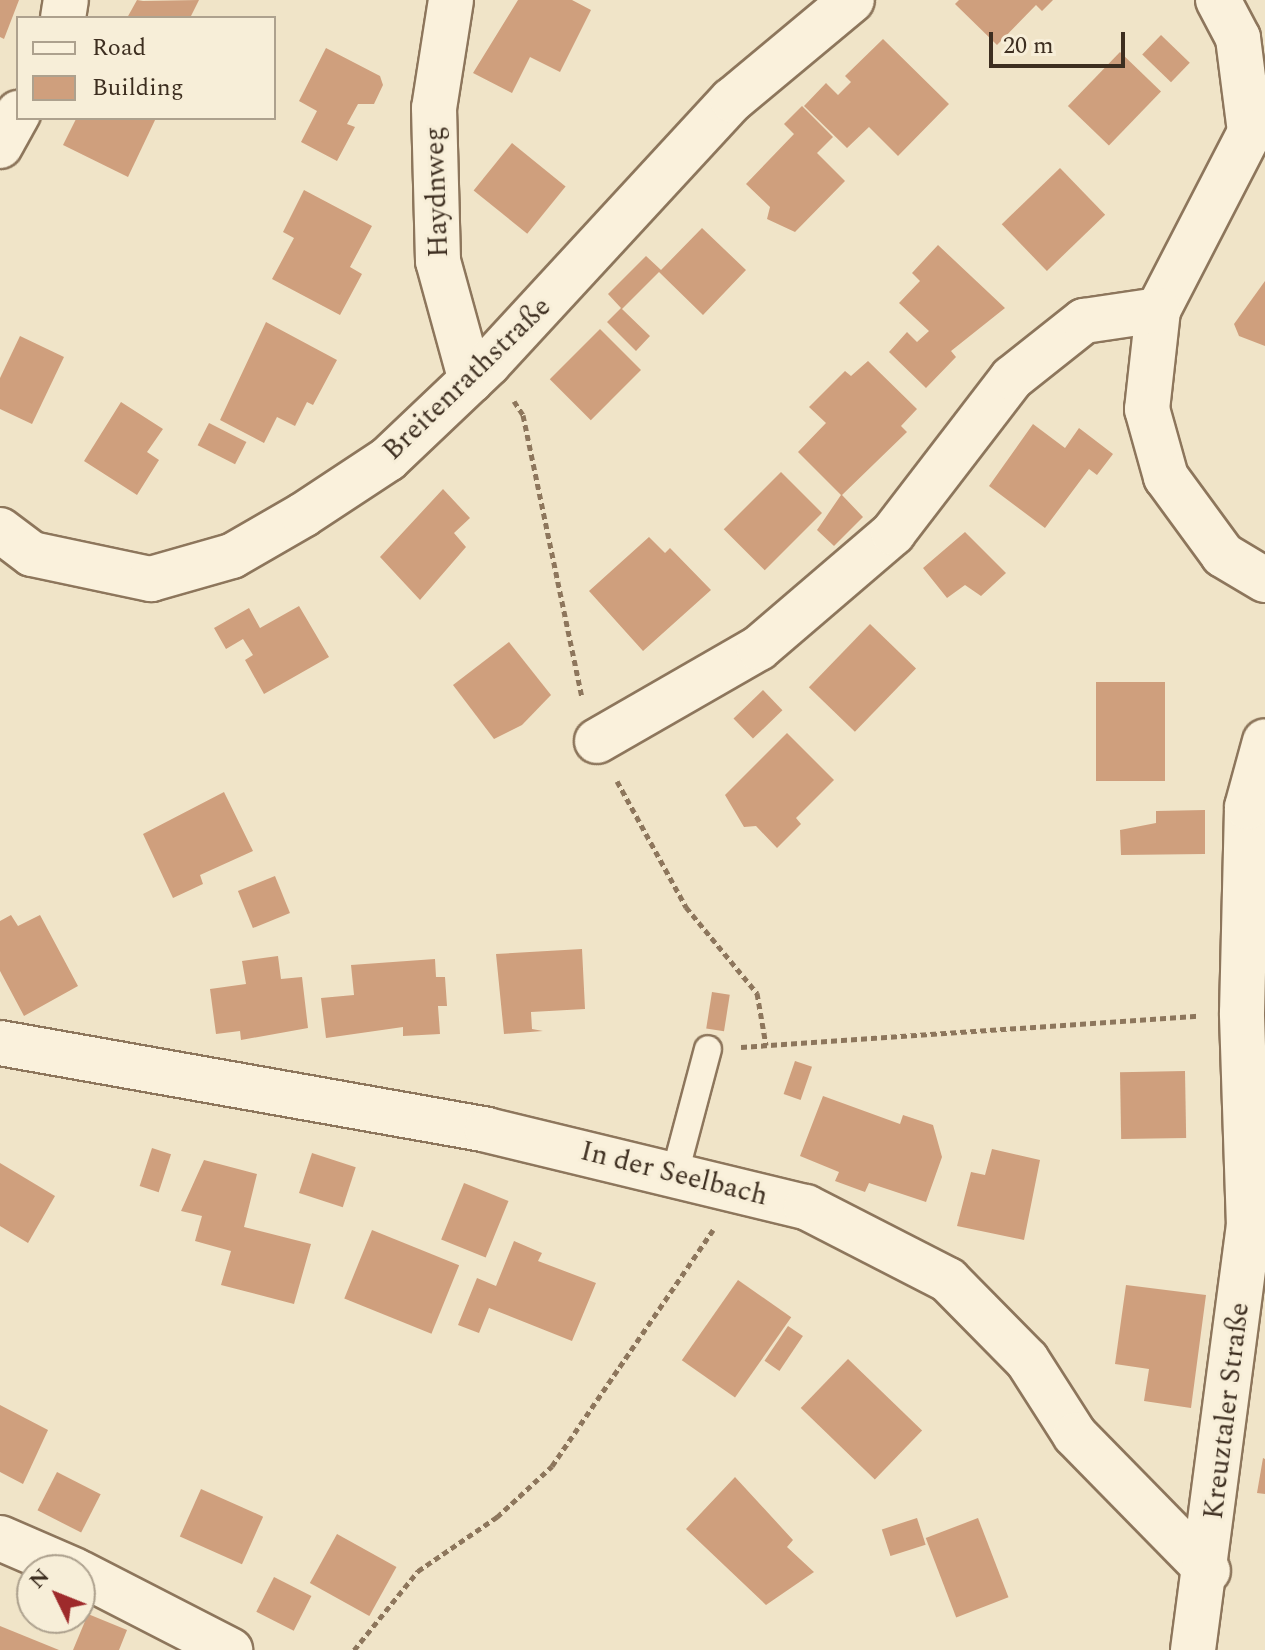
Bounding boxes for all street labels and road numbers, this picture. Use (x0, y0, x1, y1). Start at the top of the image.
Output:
street label: Haydnweg (418, 126, 456, 258)
street label: Breitenrathstraße (376, 290, 558, 468)
street label: In der Seelbach (577, 1135, 771, 1213)
street label: Kreuztaler Straße (1197, 1301, 1257, 1521)

